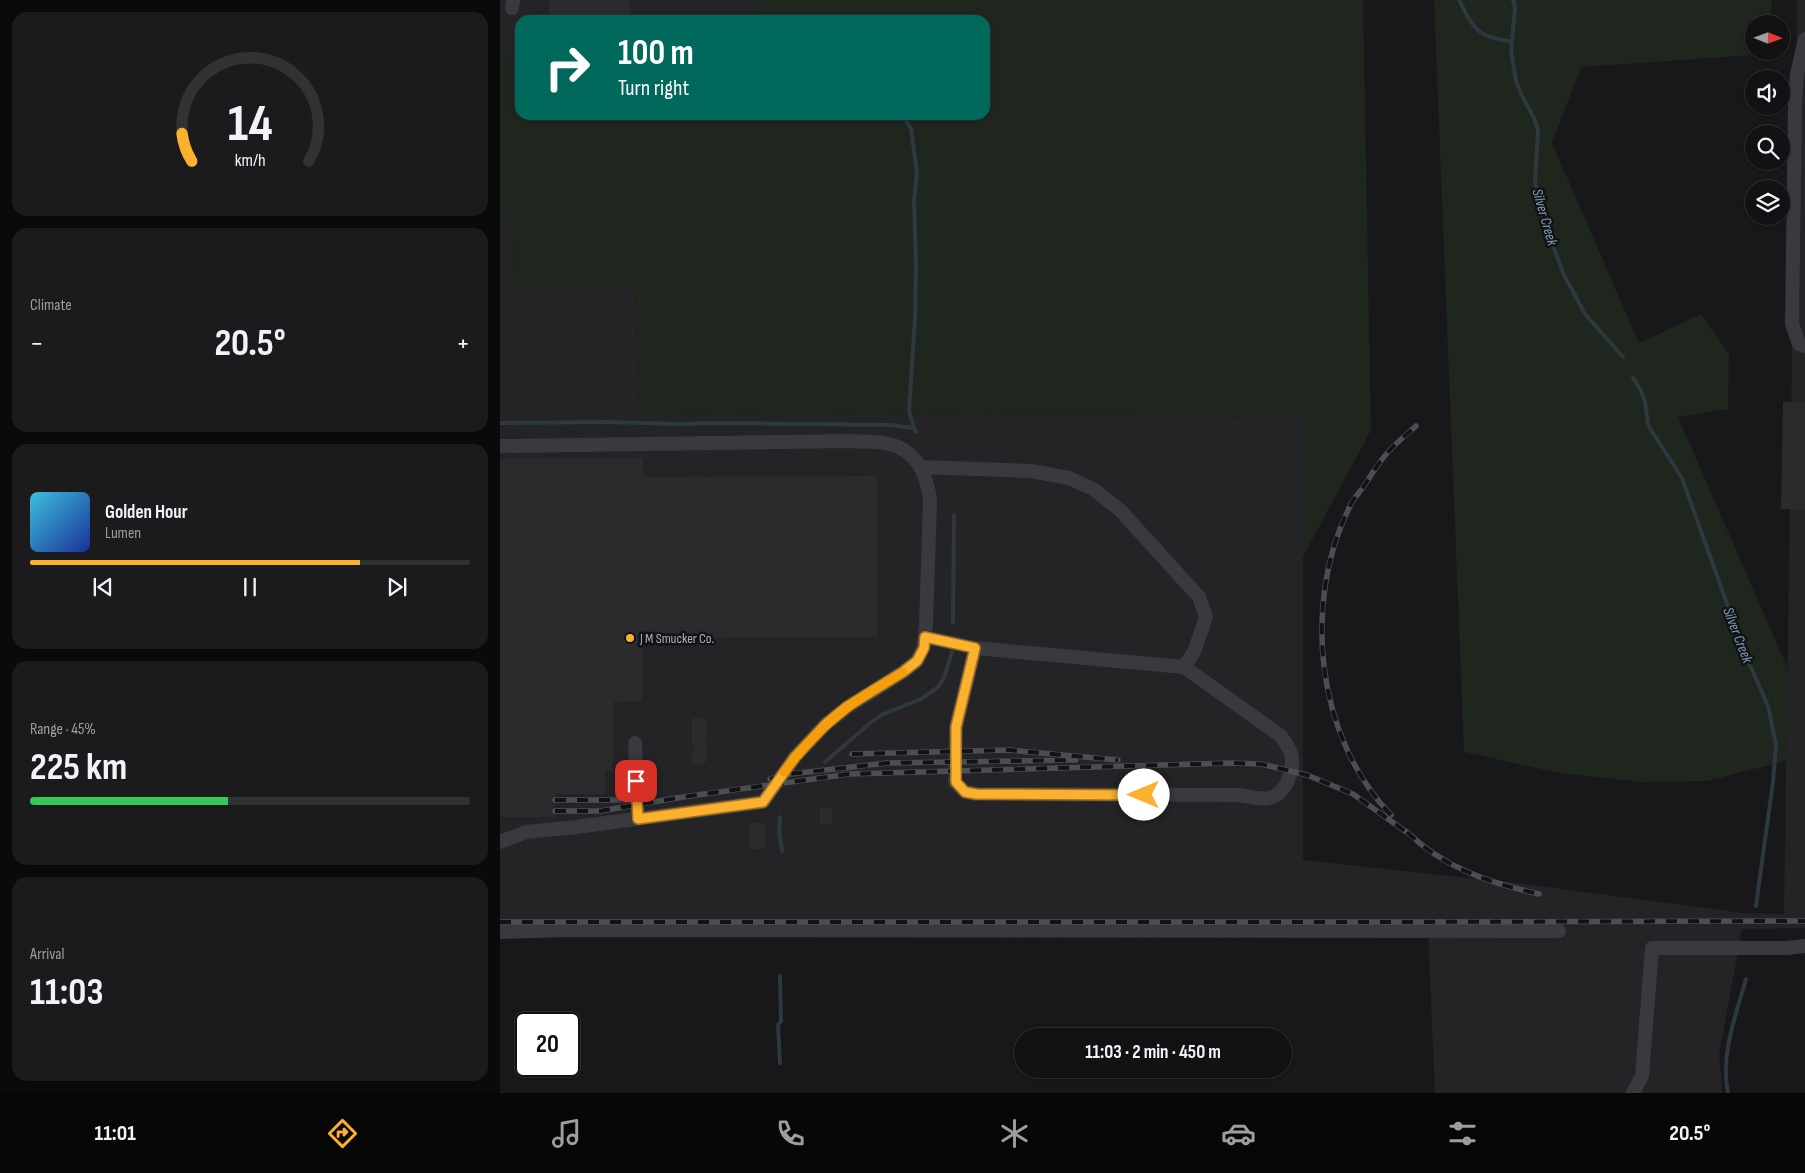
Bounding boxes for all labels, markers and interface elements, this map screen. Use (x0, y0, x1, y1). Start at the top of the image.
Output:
north arrow (1745, 15, 1790, 60)
map controls (1745, 15, 1790, 225)
text: 100 m (618, 32, 694, 75)
icon: right (535, 35, 600, 100)
button: sound (1745, 70, 1790, 115)
text: Turn right (618, 75, 689, 102)
text: 14 (228, 93, 273, 156)
button: search (1745, 125, 1790, 170)
text: km/h (235, 150, 265, 171)
button: layers (1745, 180, 1790, 225)
water label: Silver Creek (1527, 187, 1562, 248)
text: Climate (30, 296, 72, 315)
text: 20.5° (214, 321, 286, 366)
text: − (30, 327, 44, 360)
text: + (456, 327, 470, 360)
text: Golden Hour (105, 501, 188, 524)
text: Lumen (105, 524, 141, 543)
icon: previous (89, 573, 117, 601)
icon: pause (236, 573, 264, 601)
icon: next (383, 573, 411, 601)
water label: Silver Creek (1718, 605, 1757, 666)
place label: J M Smucker Co. (639, 630, 714, 647)
marker: J M Smucker Co. (624, 632, 636, 644)
text: Range · 45% (30, 720, 96, 739)
text: 225 km (30, 745, 127, 790)
pin (615, 760, 657, 802)
icon: arrive (622, 767, 650, 795)
position arrow (1117, 768, 1169, 820)
text: Arrival (30, 945, 64, 964)
text: 11:03 (30, 970, 103, 1015)
speed limit sign: 20 (515, 1012, 580, 1077)
text: 11:03 · 2 min · 450 m (1085, 1041, 1221, 1064)
icon: directions (325, 1116, 360, 1151)
icon: music (549, 1116, 584, 1151)
icon: phone (773, 1116, 808, 1151)
icon: climate (997, 1116, 1032, 1151)
icon: car (1221, 1116, 1256, 1151)
icon: filters (1445, 1116, 1480, 1151)
text: 11:01 (95, 1120, 136, 1147)
text: 20.5° (1669, 1120, 1710, 1147)

